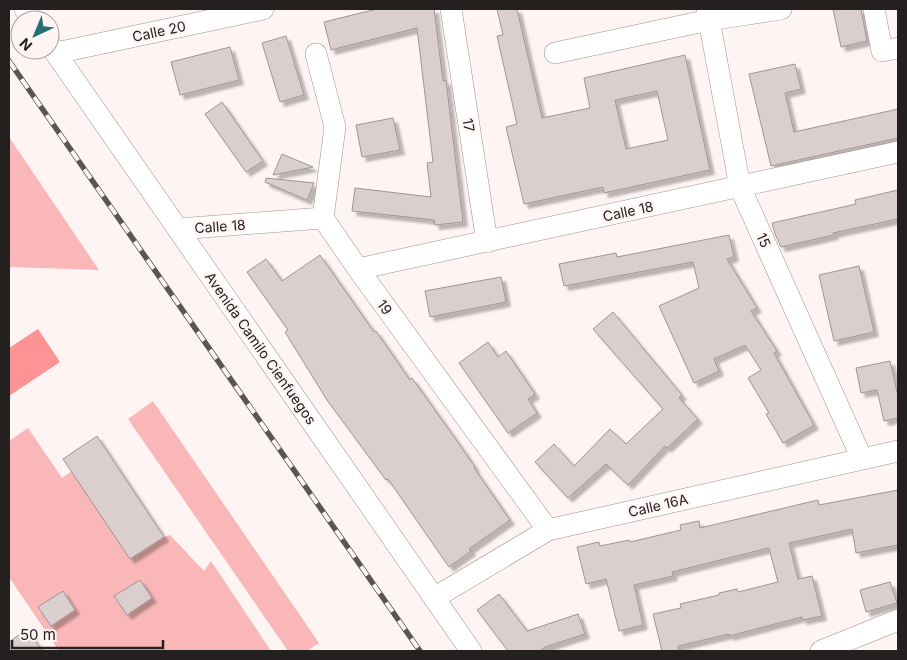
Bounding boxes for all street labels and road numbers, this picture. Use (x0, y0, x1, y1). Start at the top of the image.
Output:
street label: Calle 20 (131, 17, 187, 45)
street label: 17 (460, 117, 478, 133)
street label: Calle 18 (601, 197, 655, 225)
street label: Calle 18 (194, 216, 246, 236)
street label: 15 (753, 230, 775, 250)
street label: Avenida Camilo Cienfuegos (202, 269, 320, 427)
street label: 19 (374, 296, 396, 318)
street label: Calle 16A (626, 490, 690, 520)

